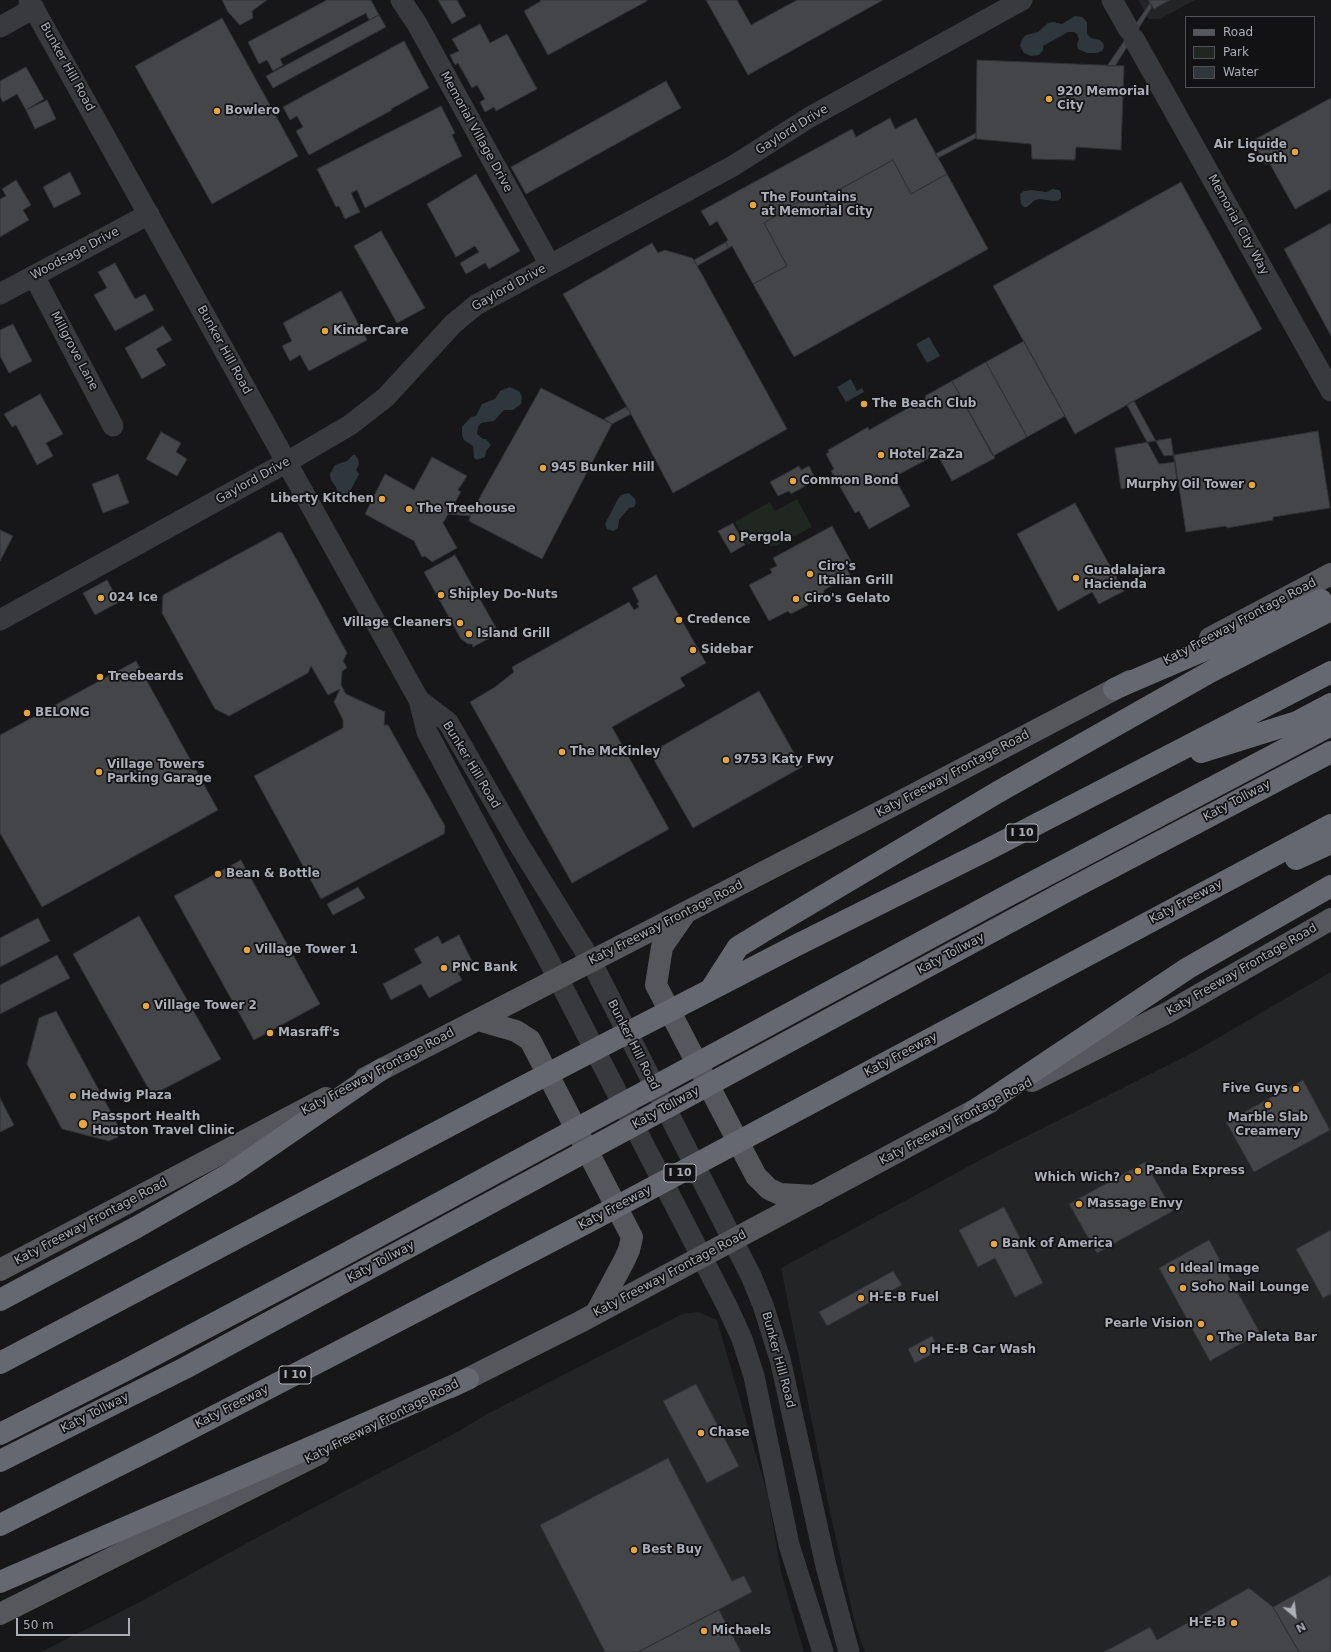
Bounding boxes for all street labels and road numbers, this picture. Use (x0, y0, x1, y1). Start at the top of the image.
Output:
street label: Bunker Hill Road (37, 20, 97, 114)
street label: Memorial Village Drive (437, 69, 515, 195)
street label: Gaylord Drive (753, 102, 831, 158)
street label: Memorial City Way (1204, 172, 1272, 278)
street label: Woodsage Drive (28, 225, 122, 283)
street label: Gaylord Drive (469, 262, 549, 314)
street label: Bunker Hill Road (194, 303, 254, 397)
street label: Millgrove Lane (47, 309, 101, 393)
street label: Gaylord Drive (213, 455, 293, 507)
street label: Katy Freeway Frontage Road (1161, 576, 1319, 668)
street label: Bunker Hill Road (439, 719, 503, 811)
street label: Katy Freeway Frontage Road (874, 728, 1032, 820)
street label: Katy Tollway (1201, 777, 1273, 825)
road number: I 10 (1006, 824, 1038, 842)
street label: Katy Freeway (1147, 877, 1225, 927)
street label: Katy Freeway Frontage Road (587, 878, 745, 968)
street label: Katy Freeway Frontage Road (1164, 921, 1320, 1019)
street label: Katy Tollway (915, 930, 987, 978)
street label: Bunker Hill Road (604, 998, 662, 1092)
street label: Katy Freeway Frontage Road (299, 1026, 457, 1118)
street label: Katy Freeway (862, 1030, 940, 1080)
street label: Katy Freeway Frontage Road (877, 1076, 1035, 1168)
street label: Katy Tollway (630, 1084, 702, 1132)
road number: I 10 (664, 1164, 696, 1182)
street label: Katy Freeway Frontage Road (12, 1176, 170, 1268)
street label: Katy Freeway (576, 1183, 654, 1233)
street label: Katy Freeway Frontage Road (591, 1228, 749, 1320)
street label: Katy Tollway (345, 1238, 417, 1286)
street label: Bunker Hill Road (758, 1310, 798, 1410)
road number: I 10 (279, 1366, 311, 1384)
street label: Katy Freeway Frontage Road (303, 1377, 461, 1467)
street label: Katy Freeway (193, 1382, 271, 1432)
street label: Katy Tollway (59, 1390, 131, 1436)

